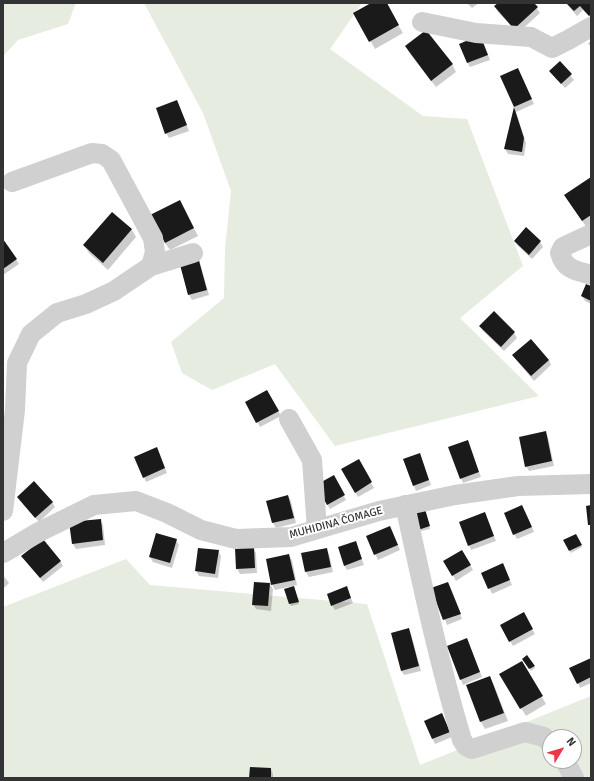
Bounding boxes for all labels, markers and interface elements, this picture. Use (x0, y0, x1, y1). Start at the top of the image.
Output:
street label: MUHIDINA ČOMAGE (288, 504, 384, 542)
north arrow (542, 729, 582, 769)
text: N (564, 735, 579, 749)

